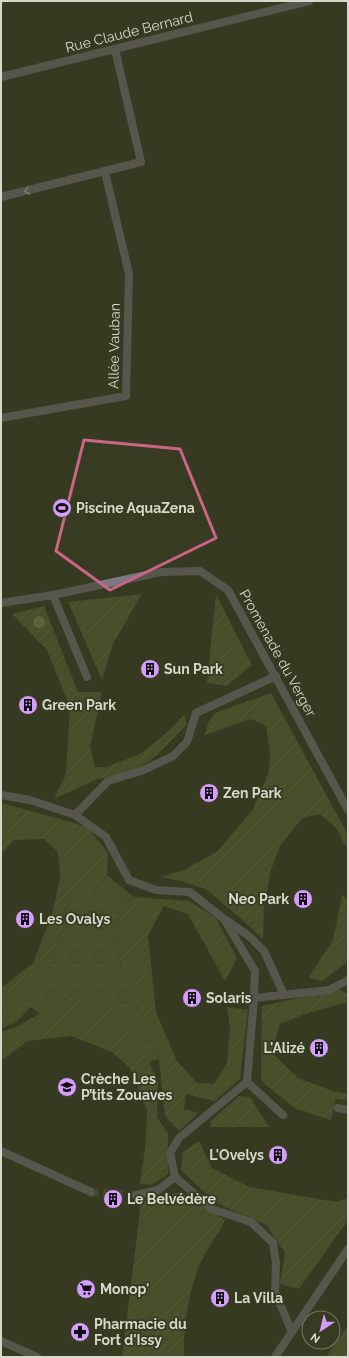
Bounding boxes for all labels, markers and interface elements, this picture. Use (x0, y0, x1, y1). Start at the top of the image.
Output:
street label: Rue Claude Bernard (64, 8, 194, 56)
one-way arrow (24, 186, 31, 195)
street label: Allée Vauban (105, 303, 123, 389)
sports icon: Piscine AquaZena (51, 497, 73, 519)
place label: Piscine AquaZena (76, 500, 195, 516)
street label: Promenade du Verger (236, 587, 320, 719)
building icon: Sun Park (139, 658, 161, 680)
place label: Sun Park (164, 661, 223, 677)
building icon: Green Park (17, 694, 39, 716)
place label: Green Park (42, 697, 116, 713)
building icon: Zen Park (198, 782, 220, 804)
place label: Zen Park (223, 785, 282, 801)
building icon: Neo Park (292, 888, 314, 910)
place label: Neo Park (228, 891, 289, 907)
building icon: Les Ovalys (14, 908, 36, 930)
place label: Les Ovalys (39, 911, 111, 927)
building icon: Solaris (181, 987, 203, 1009)
place label: Solaris (206, 990, 252, 1006)
building icon: L'Alizé (308, 1037, 330, 1059)
place label: L'Alizé (263, 1040, 306, 1056)
place label: Crèche Les P’tits Zouaves (81, 1071, 173, 1103)
school or university icon: Crèche Les P’tits Zouaves (56, 1076, 78, 1098)
building icon: L'Ovelys (267, 1144, 289, 1166)
place label: L'Ovelys (209, 1147, 264, 1163)
building icon: Le Belvédère (102, 1188, 124, 1210)
place label: Le Belvédère (127, 1191, 216, 1207)
supermarket icon: Monop' (75, 1278, 97, 1300)
place label: Monop' (100, 1281, 149, 1297)
building icon: La Villa (209, 1287, 231, 1309)
place label: La Villa (234, 1290, 283, 1306)
north arrow (301, 1310, 341, 1350)
place label: Pharmacie du Fort d'Issy (94, 1316, 187, 1348)
pharmacy icon: Pharmacie du Fort d'Issy (69, 1321, 91, 1343)
text: N (308, 1330, 323, 1346)

